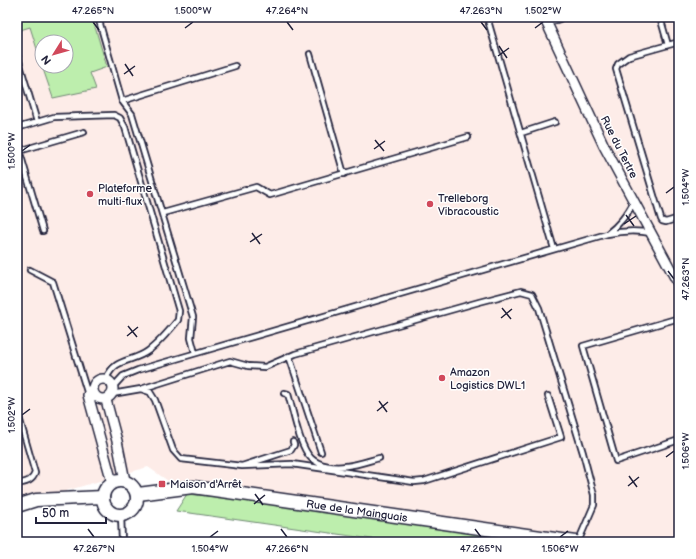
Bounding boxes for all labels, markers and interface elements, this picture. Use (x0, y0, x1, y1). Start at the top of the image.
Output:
text: 47.265°N (72, 5, 114, 17)
text: 1.500°W (174, 5, 212, 17)
text: 47.264°N (266, 5, 308, 17)
text: 47.263°N (459, 5, 503, 17)
text: 1.502°W (525, 5, 561, 17)
north arrow (34, 34, 74, 74)
text: N (39, 53, 54, 67)
street label: Rue du Tertre (598, 114, 640, 181)
text: 1.500°W (6, 132, 18, 170)
text: 1.504°W (680, 169, 692, 205)
place label: Plateforme multi-flux (98, 182, 152, 208)
marker: Plateforme multi-flux (85, 189, 95, 199)
place label: Trelleborg Vibracoustic (438, 192, 499, 218)
marker: Trelleborg Vibracoustic (425, 199, 435, 209)
text: 47.263°N (680, 257, 692, 301)
place label: Amazon Logistics DWL1 (450, 366, 525, 392)
marker: Amazon Logistics DWL1 (437, 373, 447, 383)
text: 1.502°W (6, 397, 18, 433)
text: 1.506°W (680, 432, 692, 470)
place label: Maison d'Arrêt (170, 478, 242, 491)
marker: Maison d'Arrêt (157, 479, 167, 489)
street label: Rue de la Mainguais (305, 497, 409, 524)
scale bar (36, 499, 106, 525)
text: 50 m (42, 506, 69, 521)
text: 47.267°N (73, 543, 115, 555)
text: 1.504°W (192, 543, 228, 555)
text: 47.266°N (265, 543, 309, 555)
text: 47.265°N (460, 543, 502, 555)
text: 1.506°W (541, 543, 579, 555)

